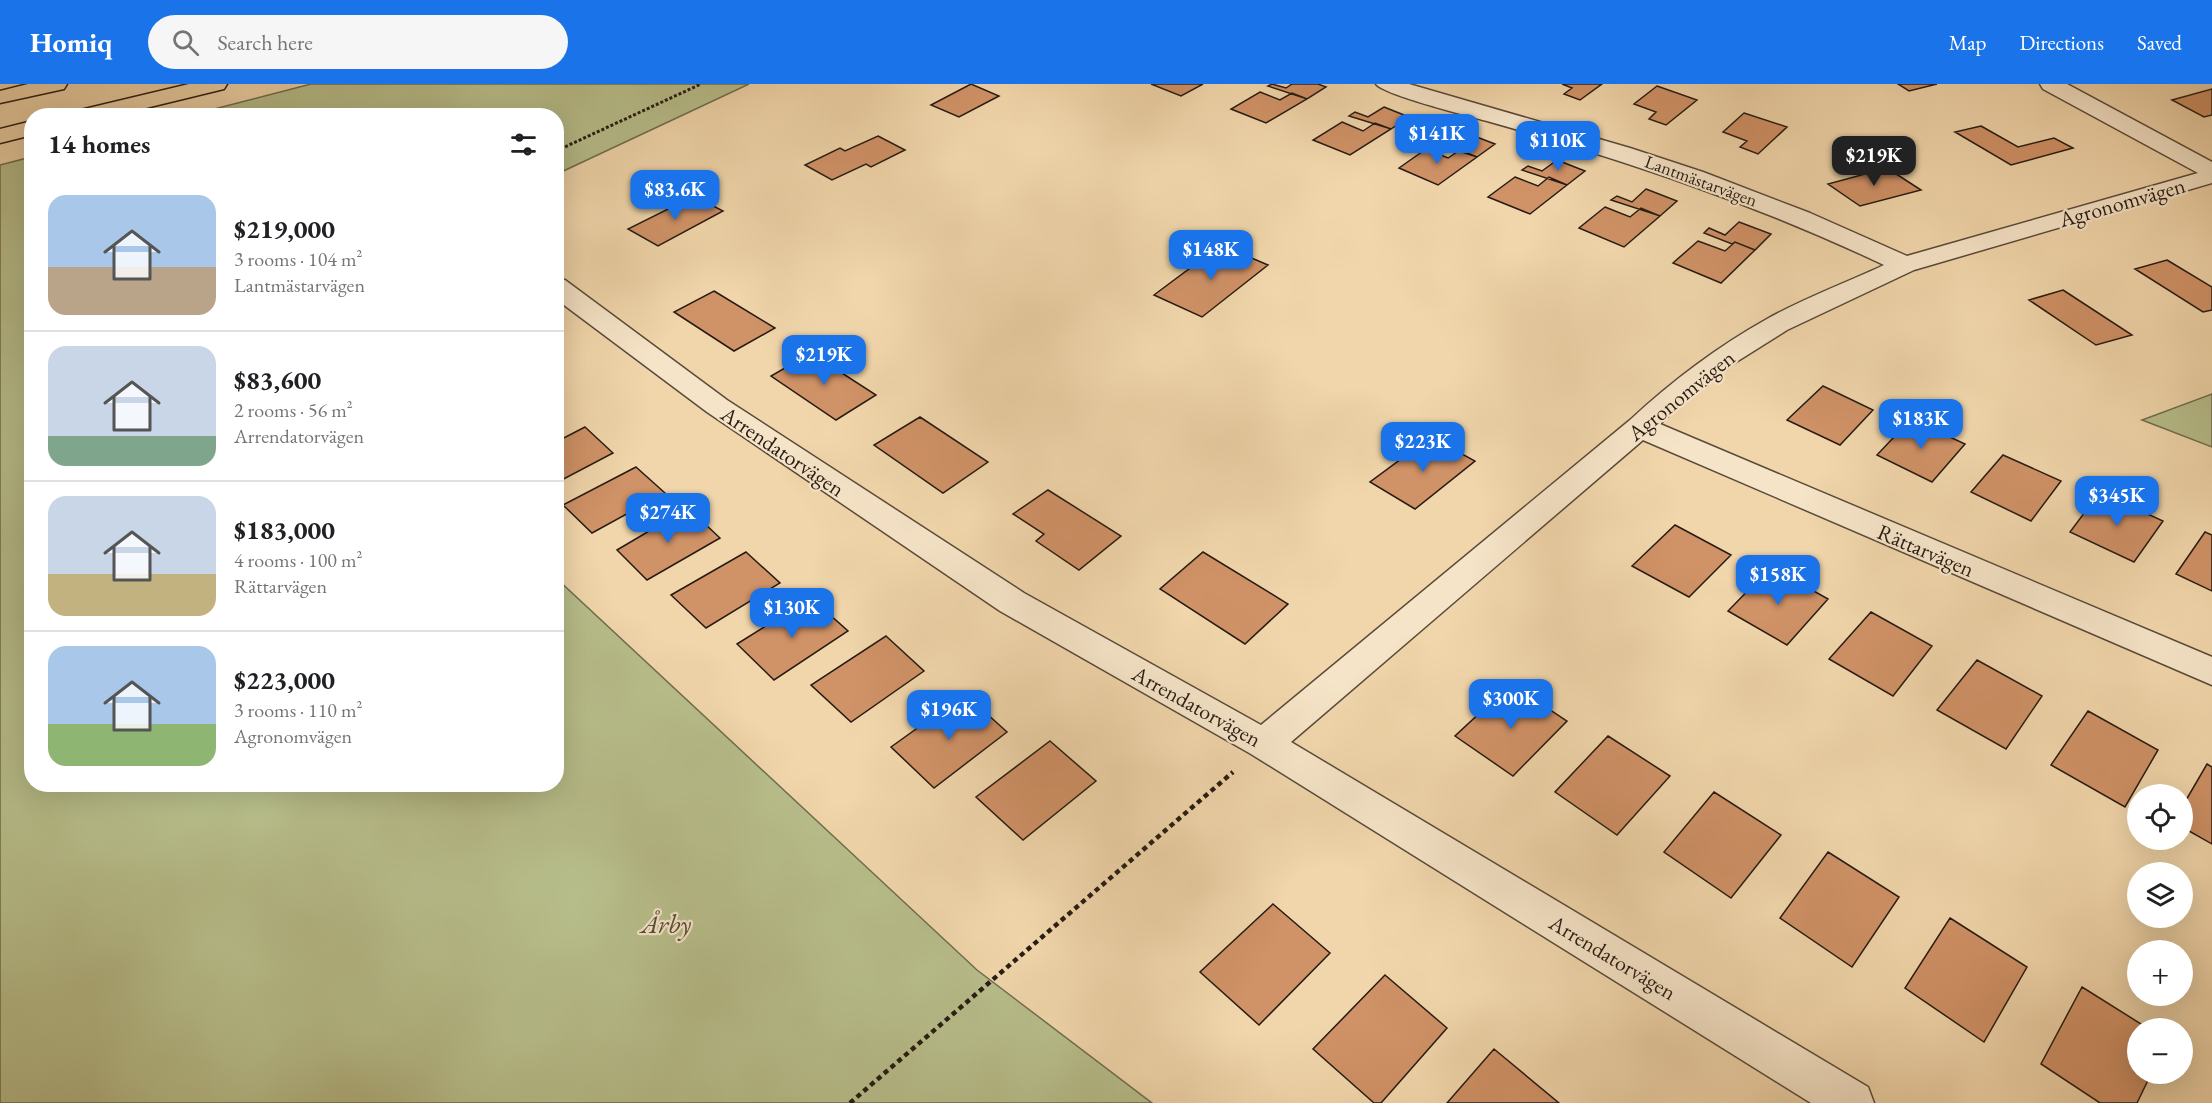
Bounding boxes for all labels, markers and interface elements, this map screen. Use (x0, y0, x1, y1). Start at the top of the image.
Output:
search box (148, 15, 568, 69)
text: Homiq (30, 24, 112, 60)
icon: search (169, 26, 202, 59)
text: Search here (217, 28, 313, 57)
text: Map (1949, 29, 1986, 56)
text: Directions (2019, 29, 2104, 56)
text: Saved (2137, 29, 2182, 56)
pin: $141K (1395, 114, 1479, 165)
text: $141K (1409, 120, 1465, 146)
pin: $110K (1516, 121, 1600, 172)
text: 14 homes (48, 127, 150, 161)
text: $110K (1530, 127, 1586, 153)
icon: filters (507, 128, 540, 161)
pin: $219K (1832, 136, 1916, 187)
text: $219K (1846, 142, 1902, 168)
street label: Lantmästarvägen (1642, 150, 1761, 212)
pin: $83.6K (626, 170, 724, 221)
street label: Agronomvägen (2055, 171, 2189, 235)
text: $83.6K (644, 176, 706, 202)
text: $219,000 (234, 212, 335, 246)
icon: home (96, 219, 168, 291)
pin: $148K (1169, 230, 1253, 281)
text: $148K (1183, 236, 1239, 262)
text: 3 rooms · 104 m² (234, 246, 362, 272)
text: Lantmästarvägen (234, 272, 365, 298)
pin: $219K (782, 335, 866, 386)
text: $219K (796, 341, 852, 367)
street label: Agronomvägen (1621, 343, 1741, 448)
text: $83,600 (234, 363, 321, 397)
icon: home (96, 370, 168, 442)
text: 2 rooms · 56 m² (234, 397, 353, 423)
street label: Arrendatorvägen (714, 399, 850, 504)
pin: $183K (1879, 399, 1963, 450)
text: $183K (1893, 405, 1949, 431)
pin: $223K (1381, 422, 1465, 473)
text: Arrendatorvägen (234, 423, 364, 449)
text: $223K (1395, 428, 1451, 454)
pin: $345K (2075, 476, 2159, 527)
text: $345K (2089, 482, 2145, 508)
pin: $274K (626, 493, 710, 544)
text: $274K (640, 499, 696, 525)
text: $183,000 (234, 513, 335, 547)
street label: Rättarvägen (1873, 517, 1979, 584)
icon: home (96, 520, 168, 592)
text: 4 rooms · 100 m² (234, 547, 362, 573)
pin: $158K (1736, 555, 1820, 606)
text: $158K (1750, 561, 1806, 587)
text: Rättarvägen (234, 573, 327, 599)
pin: $130K (750, 588, 834, 639)
text: $130K (764, 594, 820, 620)
street label: Arrendatorvägen (1126, 659, 1267, 754)
text: $223,000 (234, 663, 335, 697)
icon: home (96, 670, 168, 742)
pin: $300K (1469, 679, 1553, 730)
text: $300K (1483, 685, 1539, 711)
pin: $196K (907, 690, 991, 741)
text: $196K (921, 696, 977, 722)
text: 3 rooms · 110 m² (234, 697, 362, 723)
text: Agronomvägen (234, 723, 352, 749)
map controls (2127, 784, 2193, 1084)
button: locate (2127, 784, 2193, 850)
button: layers (2127, 862, 2193, 928)
park label: Årby (639, 906, 691, 941)
street label: Arrendatorvägen (1543, 908, 1682, 1007)
button: + (2127, 940, 2193, 1006)
button: − (2127, 1018, 2193, 1084)

